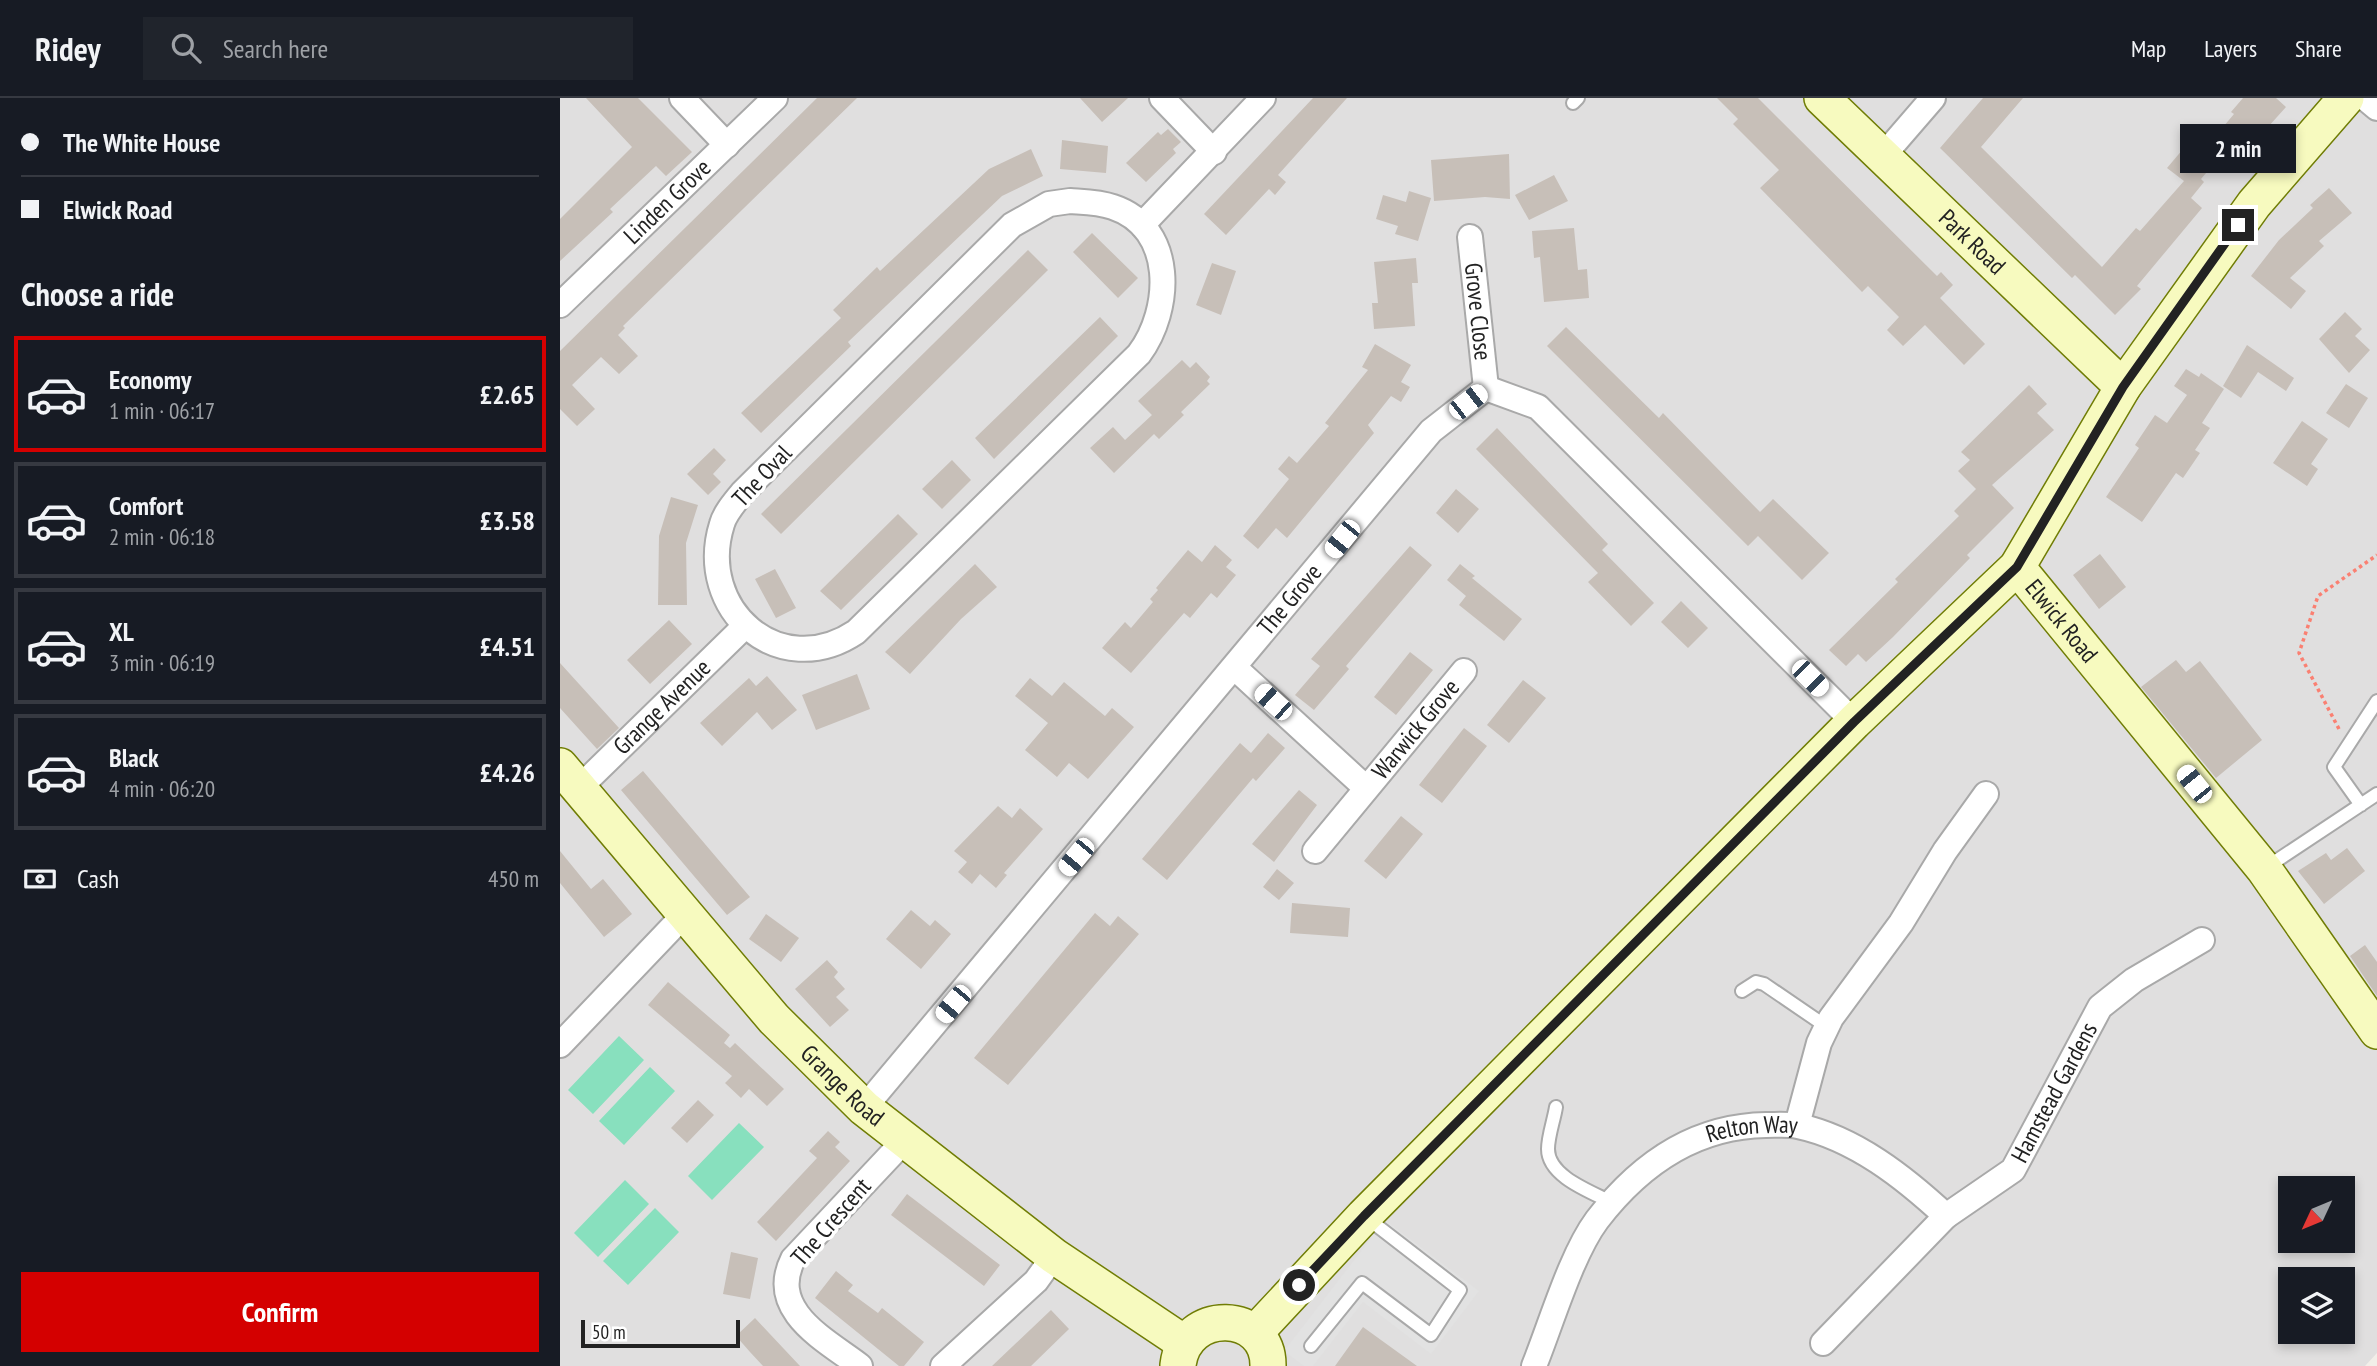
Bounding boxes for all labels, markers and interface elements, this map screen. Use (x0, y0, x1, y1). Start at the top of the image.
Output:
search box (143, 17, 633, 80)
text: Ridey (35, 27, 101, 70)
icon: search (167, 29, 205, 67)
text: Search here (223, 32, 328, 65)
text: Map (2131, 33, 2166, 64)
text: Layers (2204, 33, 2257, 64)
text: Share (2295, 33, 2342, 64)
callout: 2 min (2180, 123, 2296, 172)
text: The White House (63, 126, 220, 159)
text: 2 min (2215, 134, 2261, 163)
street label: Linden Grove (617, 152, 717, 250)
text: Elwick Road (63, 193, 172, 226)
street label: Park Road (1932, 202, 2012, 281)
route end (2222, 209, 2254, 241)
street label: Grove Close (1458, 261, 1499, 362)
text: Choose a ride (21, 273, 174, 315)
icon: car (25, 363, 88, 426)
text: Economy (109, 363, 191, 396)
text: £2.65 (480, 378, 535, 411)
car (1445, 381, 1492, 423)
text: 1 min · 06:17 (109, 396, 215, 425)
street label: The Oval (725, 438, 798, 513)
icon: car (25, 489, 88, 552)
text: Comfort (109, 489, 183, 522)
text: £3.58 (480, 504, 535, 537)
car (1321, 516, 1364, 562)
text: 2 min · 06:18 (109, 522, 215, 551)
street label: The Grove (1250, 557, 1328, 642)
street label: Elwick Road (2018, 573, 2105, 669)
icon: car (25, 615, 88, 678)
text: XL (109, 615, 134, 648)
text: £4.51 (480, 630, 535, 663)
text: 3 min · 06:19 (109, 648, 215, 677)
street label: Grange Avenue (606, 652, 717, 761)
car (1788, 656, 1833, 700)
street label: Warwick Grove (1365, 672, 1466, 785)
car (1251, 680, 1296, 724)
icon: car (25, 741, 88, 804)
text: Black (109, 741, 159, 774)
text: £4.26 (480, 756, 535, 789)
car (2173, 761, 2216, 807)
text: 4 min · 06:20 (109, 774, 215, 803)
car (1055, 834, 1098, 880)
icon: cash (21, 860, 59, 898)
text: Cash (77, 862, 119, 895)
text: 450 m (488, 864, 539, 893)
car (932, 981, 975, 1027)
street label: Hamstead Gardens (2004, 1017, 2104, 1168)
street label: Grange Road (794, 1038, 891, 1133)
street label: Relton Way (1702, 1109, 1799, 1150)
street label: The Crescent (784, 1171, 878, 1272)
north arrow (2278, 1176, 2356, 1253)
map controls (2278, 1176, 2355, 1344)
button: layers (2278, 1267, 2355, 1344)
route start (1283, 1269, 1315, 1301)
button: Confirm (21, 1272, 539, 1352)
scale bar (581, 1317, 740, 1349)
text: 50 m (592, 1320, 626, 1344)

